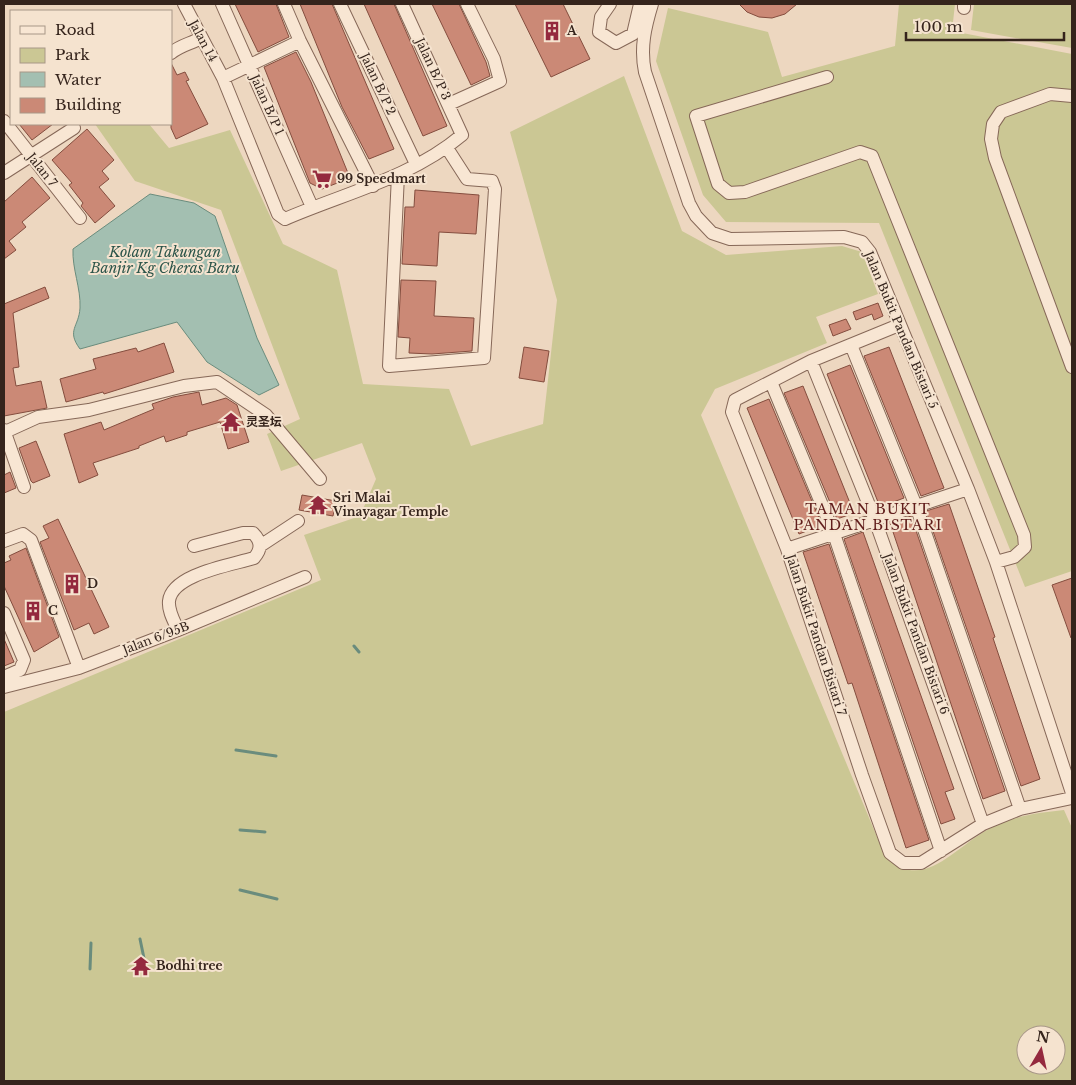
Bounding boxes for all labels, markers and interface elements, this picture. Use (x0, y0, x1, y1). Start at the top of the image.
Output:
legend (10, 10, 172, 125)
scale bar (906, 10, 1064, 42)
street label: Jalan 14 (185, 15, 221, 64)
text: 100 m (914, 17, 963, 36)
text: Road (55, 20, 95, 39)
building icon: A (541, 20, 563, 42)
place label: A (566, 23, 578, 38)
street label: Jalan B/P 3 (412, 34, 454, 102)
text: Park (55, 45, 91, 64)
street label: Jalan B/P 2 (357, 49, 399, 117)
text: Water (54, 70, 102, 89)
street label: Jalan B/P 1 (247, 70, 287, 137)
text: Building (55, 95, 122, 114)
street label: Jalan 7 (23, 148, 61, 190)
supermarket icon: 99 Speedmart (311, 168, 333, 190)
place label: 99 Speedmart (337, 171, 426, 186)
water label: Kolam Takungan Banjir Kg Cheras Baru (89, 243, 240, 277)
street label: Jalan Bukit Pandan Bistari 5 (861, 247, 942, 411)
temple icon: 灵圣坛 (220, 411, 242, 433)
place label: 灵圣坛 (246, 414, 282, 429)
place label: Sri Malai Vinayagar Temple (332, 490, 448, 519)
temple icon: Sri Malai Vinayagar Temple (307, 494, 329, 516)
district label: TAMAN BUKIT PANDAN BISTARI (794, 500, 942, 534)
street label: Jalan Bukit Pandan Bistari 6 (880, 549, 953, 717)
street label: Jalan Bukit Pandan Bistari 7 (783, 550, 850, 718)
building icon: D (61, 573, 83, 595)
place label: D (87, 576, 98, 591)
building icon: C (22, 600, 44, 622)
place label: C (48, 603, 58, 618)
street label: Jalan 6/95B (118, 618, 191, 658)
temple icon: Bodhi tree (130, 955, 152, 977)
place label: Bodhi tree (156, 958, 222, 973)
north arrow (1016, 1025, 1066, 1075)
text: N (1035, 1027, 1051, 1047)

